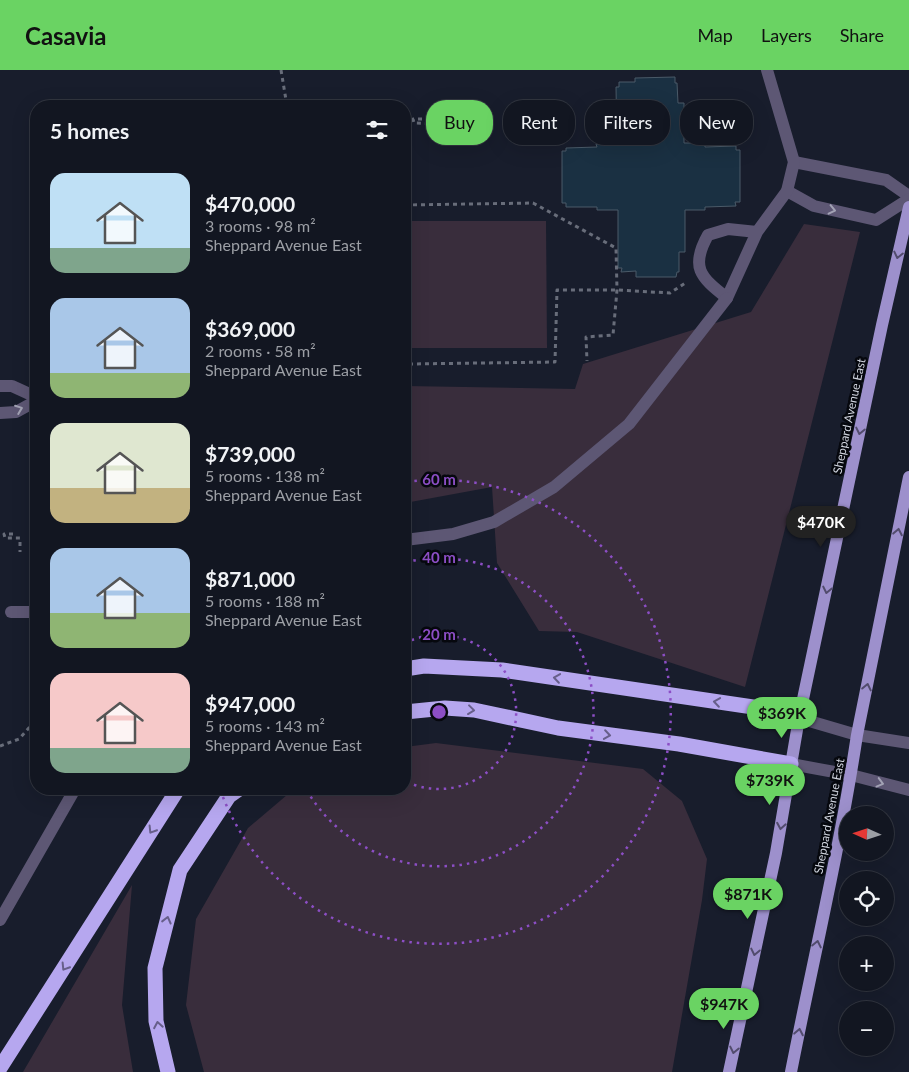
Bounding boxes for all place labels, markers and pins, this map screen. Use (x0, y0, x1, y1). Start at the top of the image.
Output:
pin: $470K (786, 506, 856, 548)
pin: $369K (747, 696, 817, 739)
centre of rings (430, 703, 448, 721)
pin: $739K (735, 764, 805, 806)
pin: $871K (713, 878, 783, 920)
pin: $947K (689, 988, 759, 1030)

